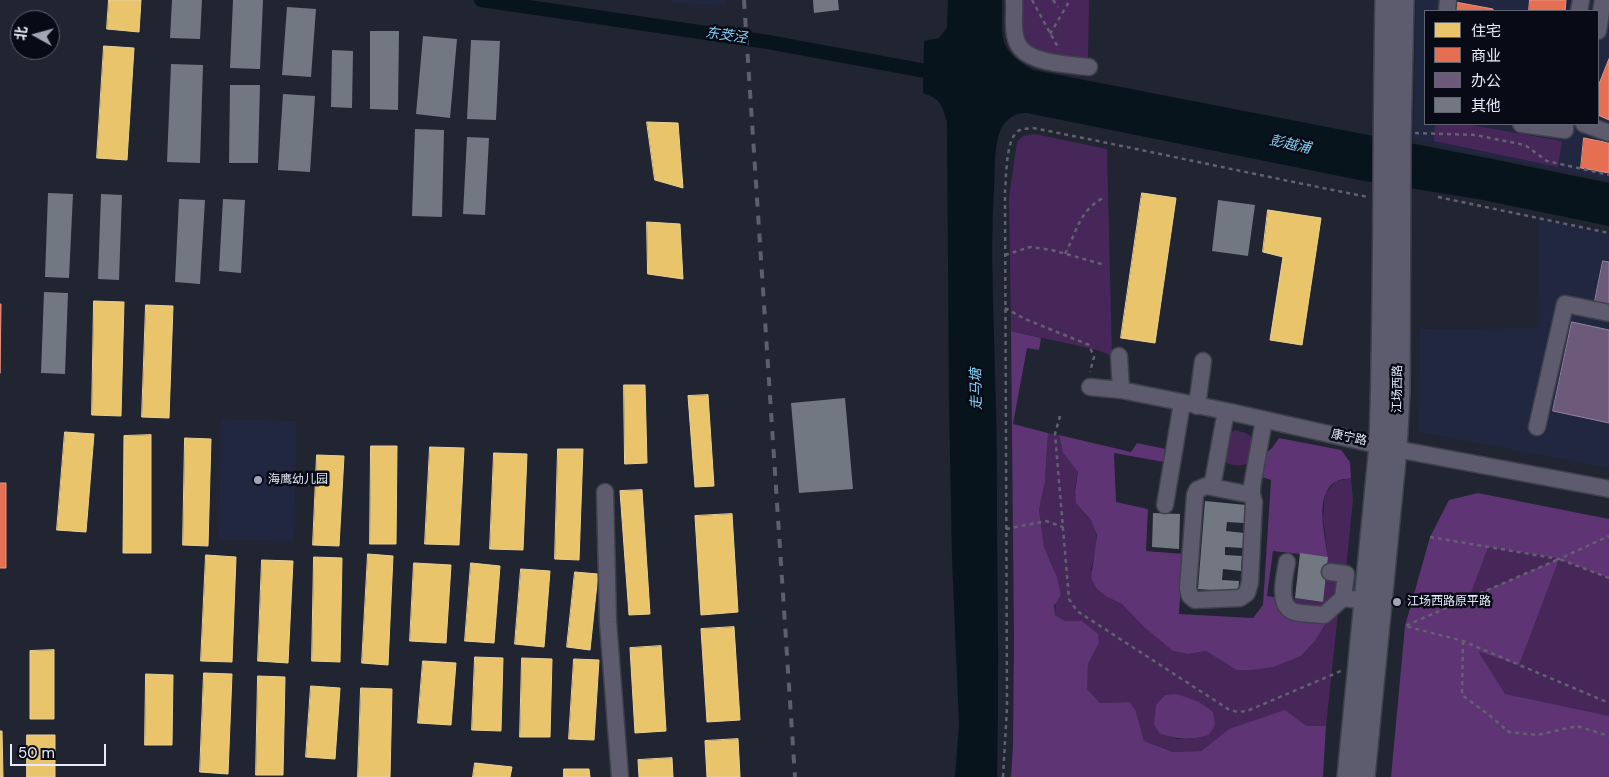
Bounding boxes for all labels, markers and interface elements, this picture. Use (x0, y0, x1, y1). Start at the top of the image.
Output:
north arrow (10, 10, 60, 60)
legend (1424, 10, 1599, 125)
text: 住宅 (1471, 21, 1501, 41)
text: 北 (11, 25, 31, 41)
water label: 东茭泾 (704, 25, 748, 47)
text: 商业 (1471, 46, 1501, 66)
text: 办公 (1471, 71, 1501, 91)
text: 其他 (1471, 96, 1501, 116)
water label: 彭越浦 (1268, 132, 1312, 158)
street label: 江场西路 (1390, 365, 1406, 413)
water label: 走马塘 (968, 368, 986, 410)
street label: 康宁路 (1330, 427, 1368, 449)
place label: 海鹰幼儿园 (268, 473, 328, 487)
marker: 海鹰幼儿园 (252, 474, 264, 486)
place label: 江场西路原平路 (1407, 595, 1491, 609)
marker: 江场西路原平路 (1391, 596, 1403, 608)
scale bar (12, 734, 109, 766)
text: 50 m (18, 743, 55, 763)

